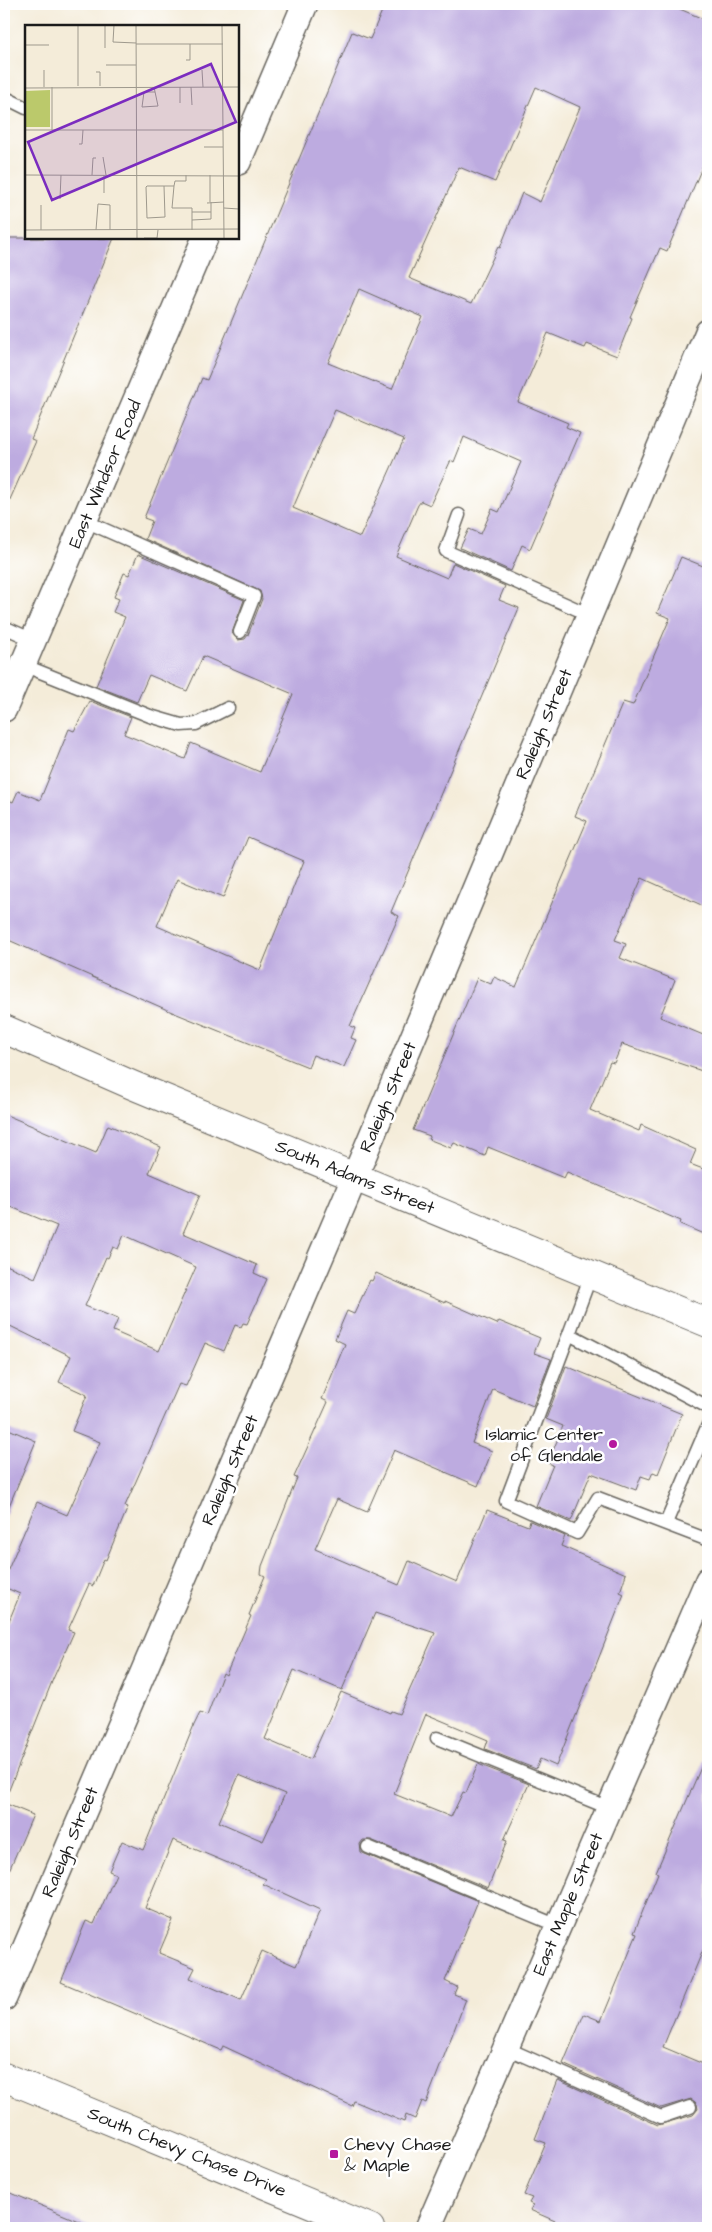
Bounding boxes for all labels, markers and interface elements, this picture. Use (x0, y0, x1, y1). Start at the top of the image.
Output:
inset map (25, 25, 239, 239)
street label: East Windsor Road (62, 396, 148, 552)
street label: Raleigh Street (509, 664, 580, 784)
street label: Raleigh Street (353, 1037, 424, 1157)
street label: South Adams Street (272, 1134, 439, 1221)
street label: Raleigh Street (195, 1410, 266, 1530)
place label: Islamic Center of Glendale (485, 1422, 603, 1468)
marker: Islamic Center of Glendale (607, 1438, 619, 1450)
street label: Raleigh Street (35, 1782, 106, 1902)
street label: East Maple Street (527, 1828, 610, 1979)
street label: South Chevy Chase Drive (84, 2101, 290, 2204)
place label: Chevy Chase & Maple (344, 2132, 452, 2178)
marker: Chevy Chase & Maple (328, 2148, 340, 2160)

